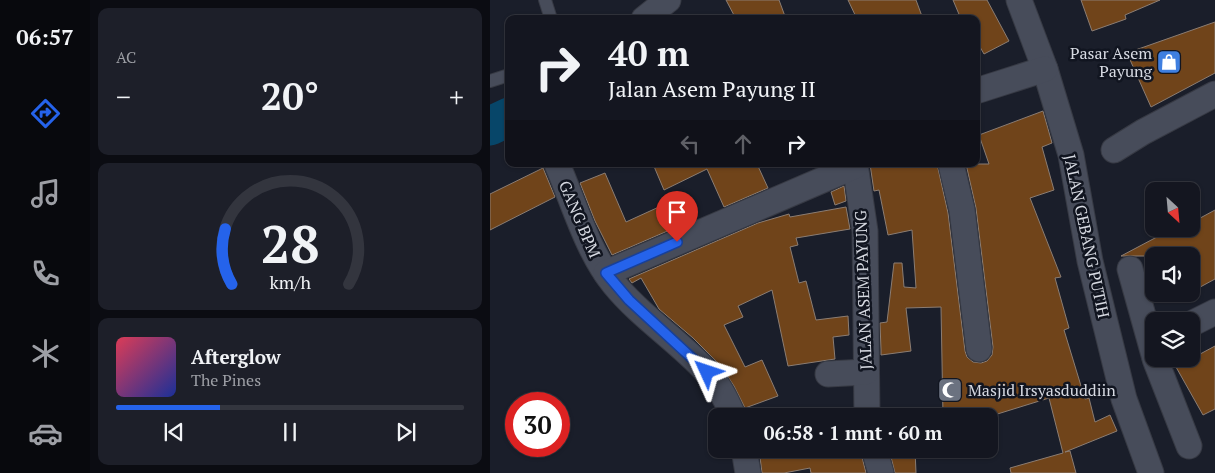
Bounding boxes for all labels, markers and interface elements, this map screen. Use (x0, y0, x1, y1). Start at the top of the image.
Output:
text: 06:57 (16, 22, 74, 51)
text: 40 m (608, 30, 689, 76)
icon: right (525, 35, 590, 100)
place label: Pasar Asem Payung (1070, 42, 1153, 82)
text: AC (116, 46, 136, 68)
shop icon: Pasar Asem Payung (1156, 49, 1182, 75)
text: 20° (261, 71, 319, 121)
text: Jalan Asem Payung II (608, 74, 816, 103)
text: − (116, 78, 131, 115)
text: + (449, 78, 464, 115)
icon: directions (28, 96, 63, 131)
icon: left (676, 130, 704, 158)
icon: ahead (729, 130, 757, 158)
icon: right (782, 130, 810, 158)
street label: JALAN GEBANG PUTIH (1059, 152, 1115, 320)
icon: music (28, 176, 63, 211)
street label: GANG BPM (554, 177, 606, 261)
north arrow (1145, 182, 1200, 238)
map controls (1145, 182, 1200, 367)
pin (656, 191, 698, 242)
icon: arrive (663, 198, 691, 226)
text: 28 (261, 209, 319, 278)
street label: JALAN ASEM PAYUNG (849, 210, 877, 370)
button: sound (1145, 247, 1200, 302)
icon: phone (28, 256, 63, 291)
text: km/h (269, 270, 311, 294)
button: layers (1145, 312, 1200, 367)
icon: climate (28, 336, 63, 371)
text: Afterglow (191, 344, 281, 369)
position arrow (680, 345, 732, 397)
text: The Pines (191, 369, 261, 391)
mosque icon: Masjid Irsyasduddiin (937, 377, 963, 403)
place label: Masjid Irsyasduddiin (968, 379, 1116, 401)
speed limit sign: 30 (505, 392, 570, 457)
icon: car (28, 416, 63, 451)
icon: previous (160, 418, 188, 446)
icon: pause (276, 418, 304, 446)
icon: next (392, 418, 420, 446)
text: 06:58 · 1 mnt · 60 m (764, 420, 942, 445)

